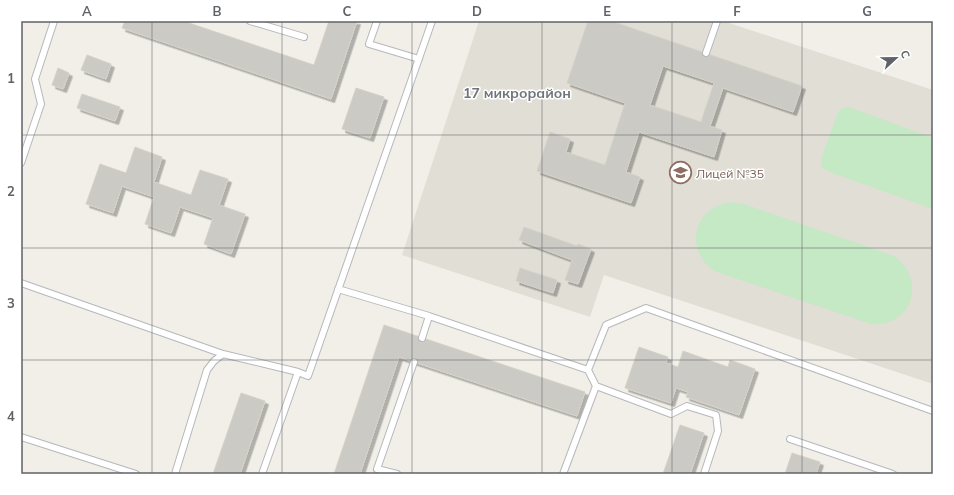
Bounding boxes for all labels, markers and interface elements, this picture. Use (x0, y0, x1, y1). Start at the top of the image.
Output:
text: A (82, 3, 92, 19)
text: B (213, 3, 222, 19)
text: C (343, 3, 352, 19)
text: D (472, 3, 482, 19)
text: E (603, 3, 611, 19)
text: F (733, 3, 741, 19)
text: G (862, 3, 872, 19)
north arrow (876, 38, 916, 78)
text: С (897, 48, 913, 61)
text: 1 (7, 70, 15, 86)
district label: 17 микрорайон (463, 84, 571, 102)
school or university icon: Лицей №35 (668, 160, 694, 186)
place label: Лицей №35 (696, 166, 764, 181)
text: 2 (7, 183, 15, 199)
text: 3 (7, 295, 15, 311)
text: 4 (7, 408, 15, 424)

